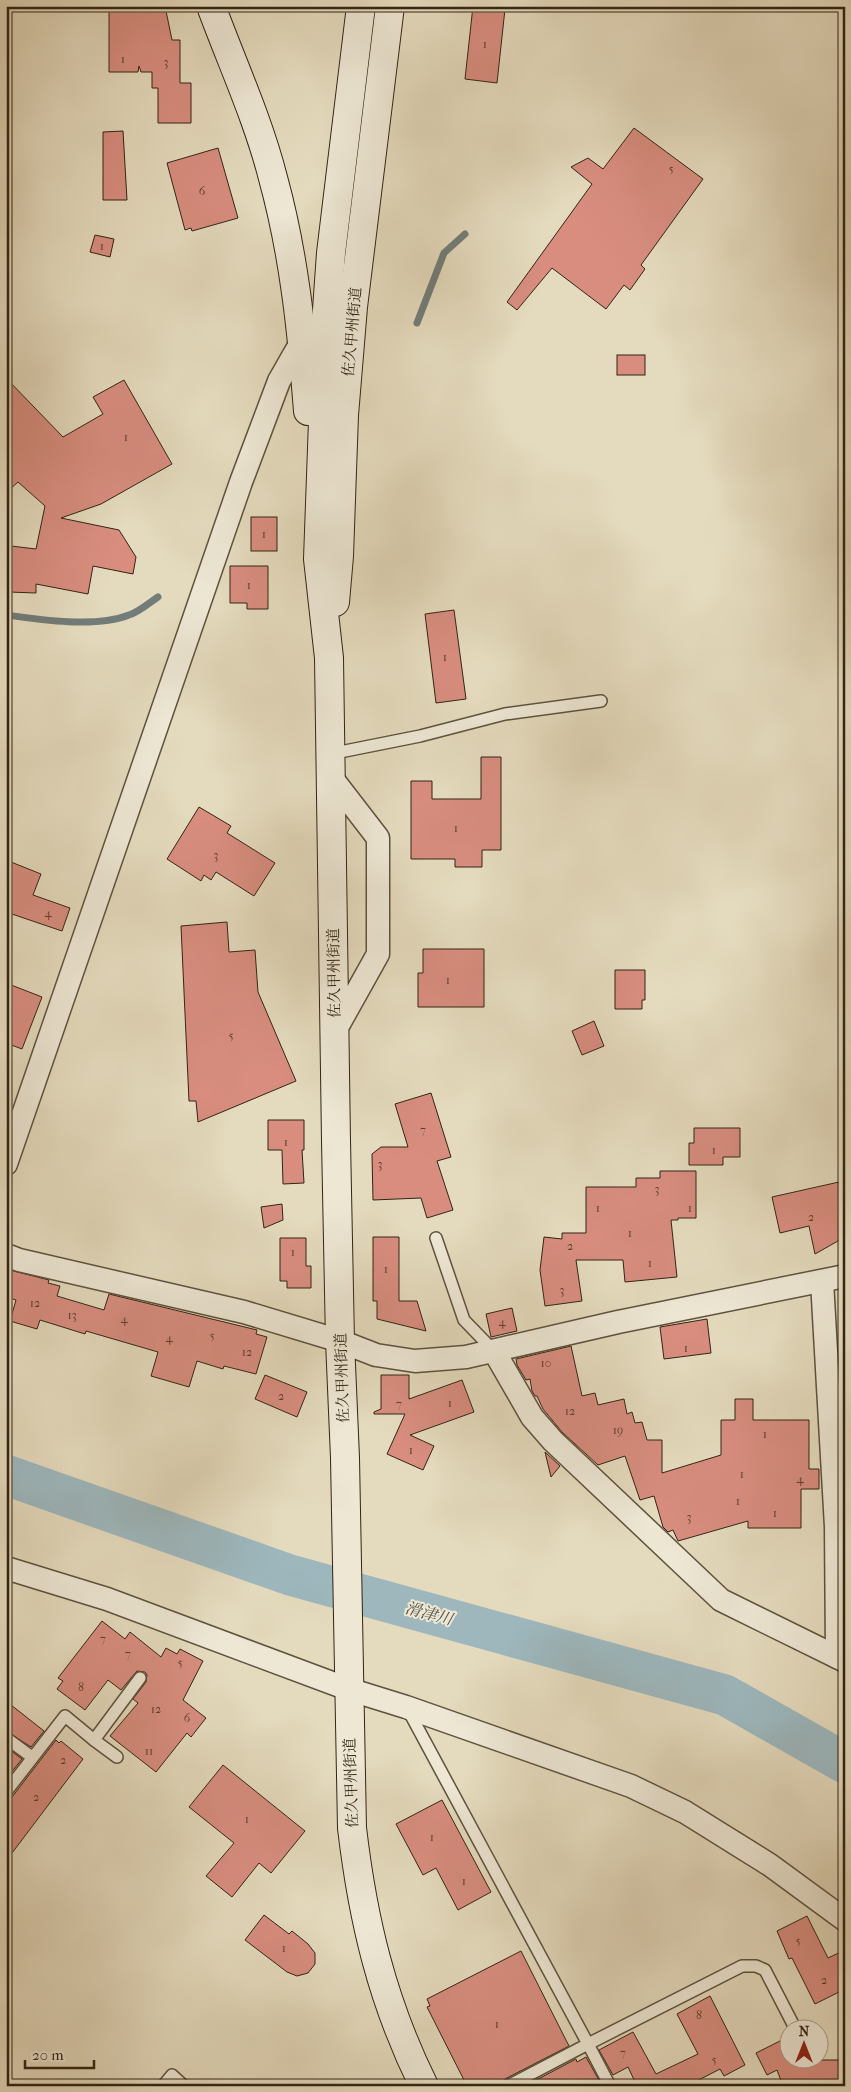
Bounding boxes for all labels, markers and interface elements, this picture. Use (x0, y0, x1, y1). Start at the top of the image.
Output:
house number: 1 (483, 37, 487, 51)
house number: 1 (121, 52, 125, 66)
house number: 3 (164, 55, 169, 69)
house number: 5 (668, 162, 674, 176)
house number: 6 (199, 184, 206, 198)
house number: 1 (100, 239, 104, 253)
street label: 佐久甲州街道 (339, 286, 365, 378)
house number: 1 (124, 430, 128, 444)
house number: 1 (262, 527, 266, 541)
house number: 1 (247, 578, 251, 592)
house number: 1 (443, 650, 447, 664)
house number: 1 (454, 821, 458, 835)
house number: 3 (214, 848, 219, 862)
house number: 4 (44, 906, 52, 920)
street label: 佐久甲州街道 (324, 928, 344, 1018)
house number: 1 (446, 973, 450, 987)
house number: 5 (228, 1029, 234, 1043)
house number: 7 (420, 1123, 426, 1137)
house number: 1 (284, 1135, 288, 1149)
house number: 1 (712, 1143, 716, 1157)
house number: 3 (378, 1157, 383, 1171)
house number: 3 (655, 1182, 660, 1196)
house number: 1 (596, 1201, 600, 1215)
house number: 1 (688, 1201, 692, 1215)
house number: 2 (808, 1210, 814, 1224)
house number: 1 (628, 1226, 632, 1240)
house number: 2 (567, 1239, 573, 1253)
house number: 1 (291, 1245, 295, 1259)
house number: 1 (648, 1256, 652, 1270)
house number: 1 (384, 1262, 388, 1276)
house number: 3 (560, 1283, 565, 1297)
house number: 12 (30, 1296, 40, 1310)
house number: 13 (67, 1308, 77, 1322)
house number: 4 (120, 1312, 128, 1326)
house number: 4 (498, 1315, 506, 1329)
house number: 5 (209, 1329, 215, 1343)
house number: 4 (165, 1331, 173, 1345)
street label: 佐久甲州街道 (331, 1333, 353, 1423)
house number: 1 (684, 1341, 688, 1355)
house number: 12 (242, 1345, 252, 1359)
house number: 10 (541, 1356, 551, 1370)
house number: 2 (278, 1389, 284, 1403)
house number: 1 (448, 1396, 452, 1410)
house number: 7 (396, 1397, 402, 1411)
house number: 12 (565, 1404, 575, 1418)
house number: 19 (613, 1423, 623, 1437)
house number: 1 (763, 1427, 767, 1441)
house number: 1 (409, 1443, 413, 1457)
house number: 1 (740, 1467, 744, 1481)
house number: 4 (796, 1472, 804, 1486)
house number: 1 (736, 1494, 740, 1508)
house number: 1 (773, 1506, 777, 1520)
house number: 3 (687, 1510, 692, 1524)
water label: 滑津川 (403, 1598, 456, 1629)
house number: 7 (100, 1632, 106, 1646)
house number: 7 (125, 1647, 131, 1661)
house number: 5 (177, 1656, 183, 1670)
house number: 8 (78, 1680, 84, 1694)
house number: 12 (151, 1702, 161, 1716)
house number: 6 (184, 1711, 191, 1725)
street label: 佐久甲州街道 (340, 1738, 362, 1828)
house number: 11 (145, 1744, 153, 1758)
house number: 2 (60, 1753, 66, 1767)
house number: 2 (33, 1790, 39, 1804)
house number: 1 (245, 1812, 249, 1826)
house number: 1 (430, 1830, 434, 1844)
house number: 1 (462, 1874, 466, 1888)
house number: 5 (795, 1934, 801, 1948)
house number: 1 (282, 1941, 286, 1955)
house number: 2 (821, 1973, 827, 1987)
house number: 8 (696, 2008, 702, 2022)
house number: 1 (495, 2017, 499, 2031)
north arrow (778, 2020, 828, 2070)
text: N (799, 2023, 810, 2040)
scale bar (25, 2037, 94, 2069)
text: 20 m (32, 2046, 64, 2064)
house number: 7 (620, 2046, 626, 2060)
house number: 5 (711, 2053, 717, 2067)

